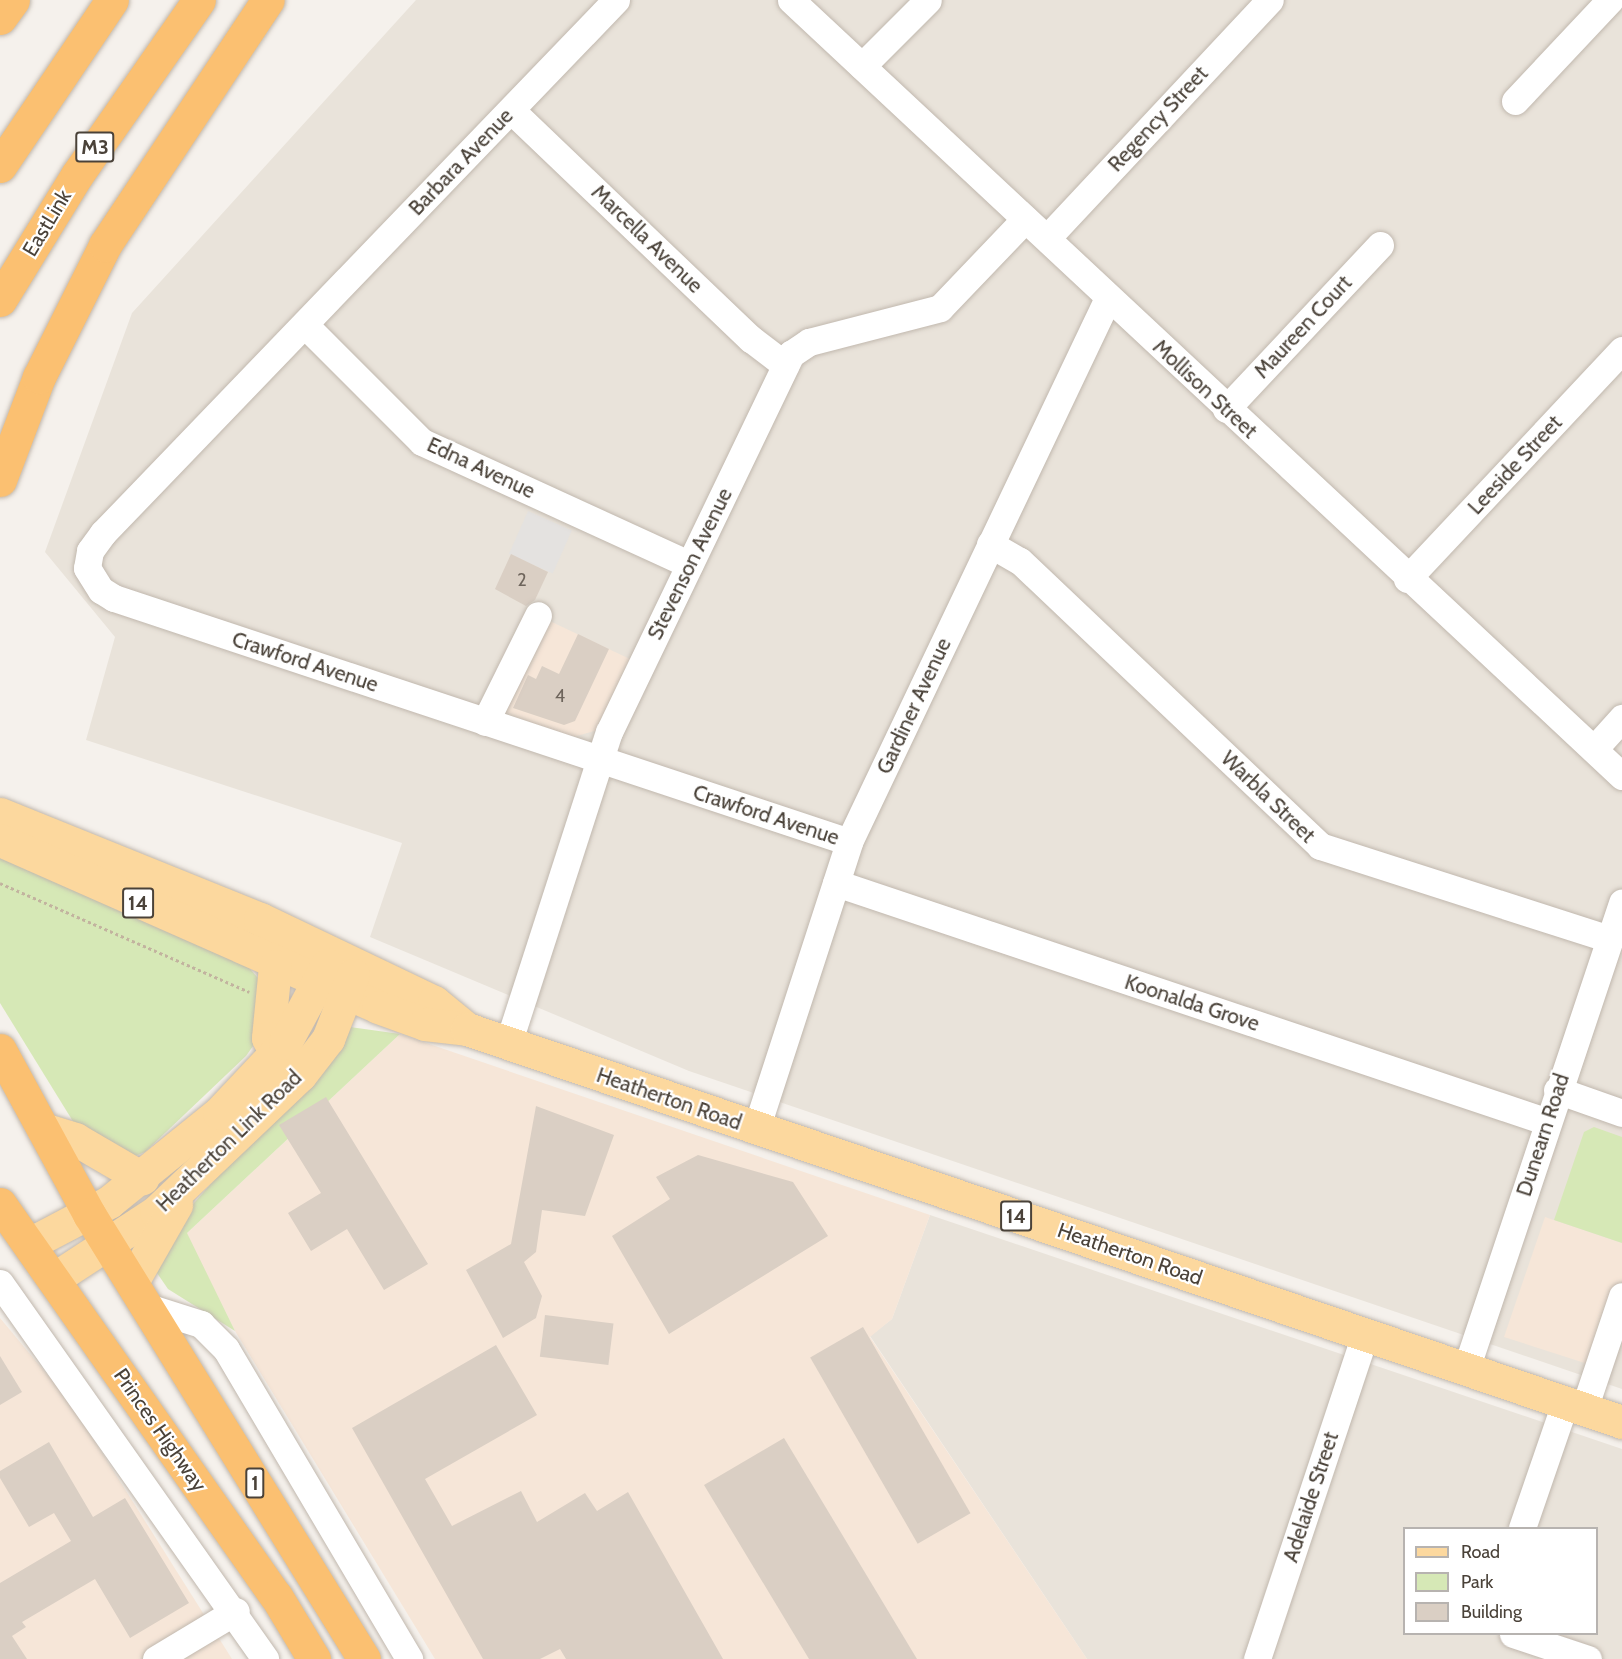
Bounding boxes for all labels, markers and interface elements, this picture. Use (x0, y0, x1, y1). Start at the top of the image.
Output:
street label: Regency Street (1103, 61, 1213, 177)
street label: Barbara Avenue (404, 103, 518, 221)
road number: M3 (74, 130, 116, 164)
street label: Marcella Avenue (586, 180, 708, 298)
street label: EastLink (17, 185, 77, 261)
street label: Maureen Court (1249, 270, 1357, 384)
street label: Mollison Street (1148, 334, 1262, 444)
street label: Leeside Street (1463, 410, 1567, 520)
street label: Edna Avenue (423, 432, 539, 504)
street label: Stevenson Avenue (642, 484, 738, 644)
house number: 2 (517, 569, 527, 591)
street label: Crawford Avenue (229, 627, 381, 697)
street label: Gardiner Avenue (871, 634, 957, 778)
house number: 4 (555, 685, 565, 707)
street label: Warbla Street (1216, 746, 1320, 848)
street label: Crawford Avenue (690, 780, 842, 850)
road number: 14 (122, 886, 154, 920)
street label: Koonalda Grove (1122, 969, 1262, 1037)
street label: Heatherton Road (593, 1062, 745, 1136)
street label: Heatherton Link Road (151, 1065, 307, 1217)
street label: Dunearn Road (1511, 1071, 1575, 1199)
road number: 14 (1000, 1199, 1032, 1233)
street label: Heatherton Road (1054, 1217, 1206, 1291)
street label: Princes Highway (108, 1364, 212, 1496)
street label: Adelaide Street (1278, 1429, 1344, 1565)
road number: 1 (244, 1466, 266, 1500)
legend (1403, 1527, 1598, 1635)
text: Road (1461, 1541, 1500, 1563)
text: Park (1461, 1571, 1493, 1593)
text: Building (1461, 1601, 1522, 1623)

